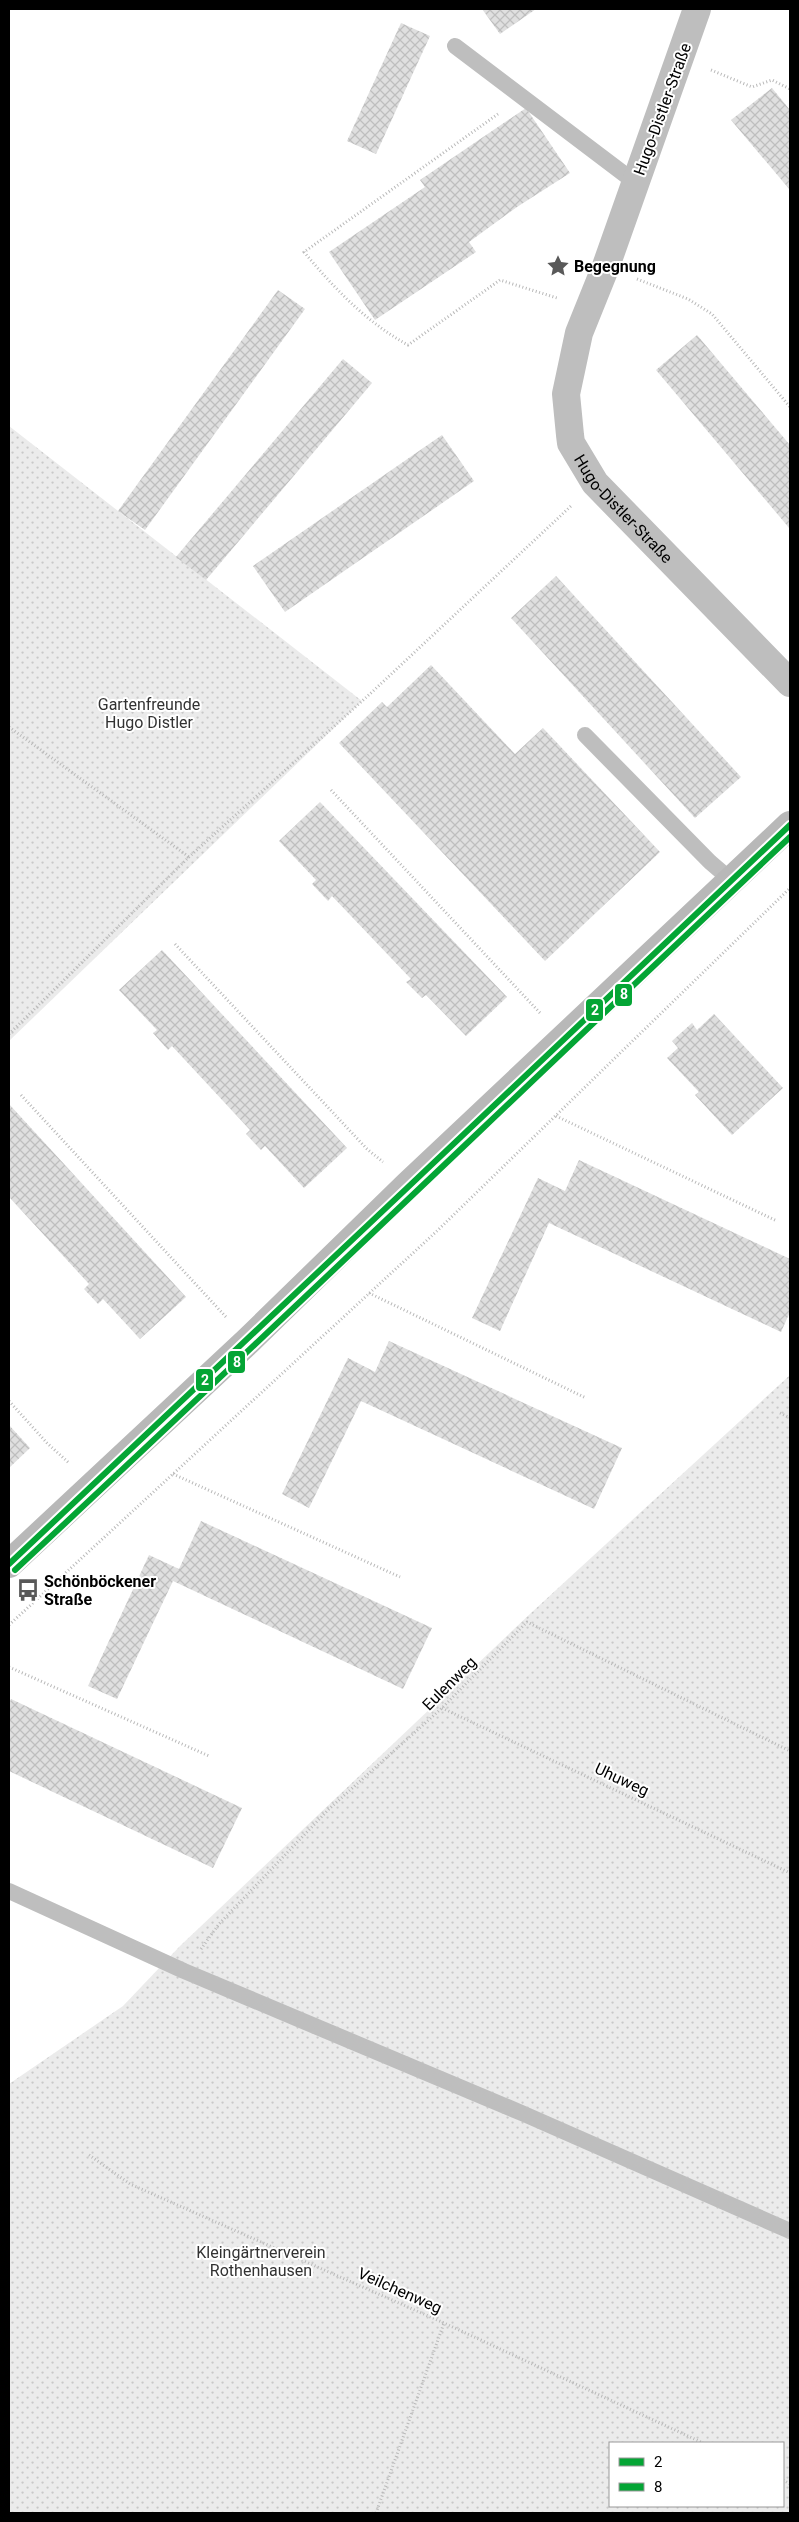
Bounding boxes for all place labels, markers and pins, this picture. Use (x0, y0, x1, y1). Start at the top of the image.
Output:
place icon: Begegnung (545, 253, 571, 279)
place label: Begegnung (574, 257, 656, 276)
place label: Schönböckener Straße (44, 1572, 156, 1609)
bus stop icon: Schönböckener Straße (15, 1577, 41, 1603)

